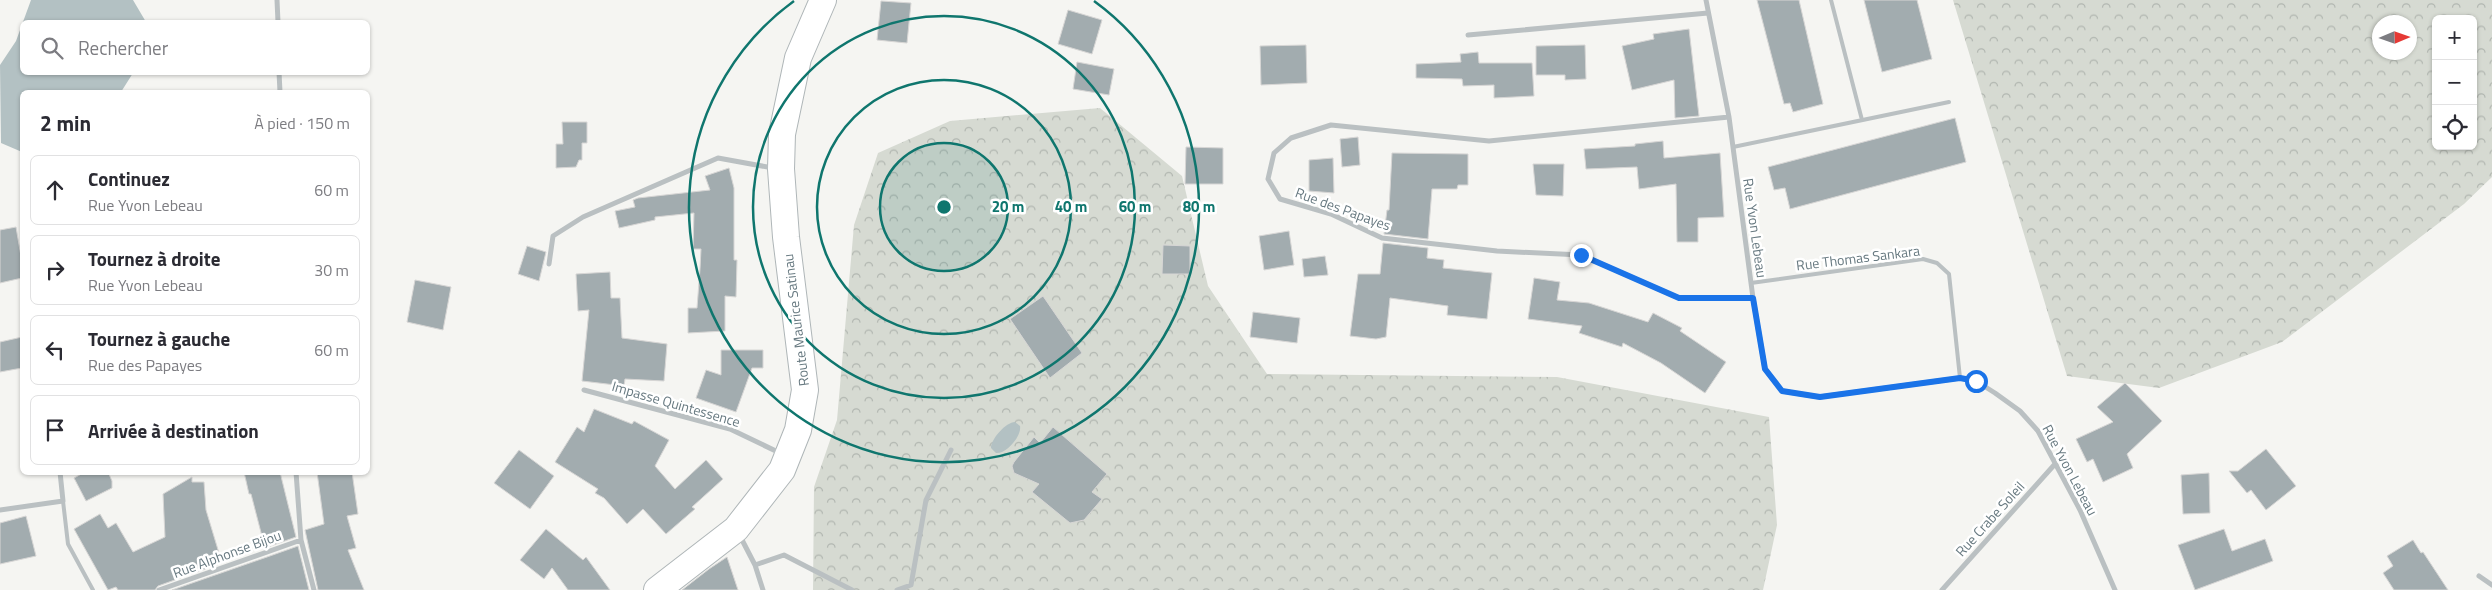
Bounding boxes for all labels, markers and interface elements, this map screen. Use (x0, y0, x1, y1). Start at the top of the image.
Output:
north arrow (2372, 15, 2417, 60)
map controls (2432, 15, 2477, 150)
button: + (2432, 15, 2477, 60)
search box (20, 20, 370, 75)
text: Rechercher (78, 33, 168, 62)
icon: search (38, 34, 66, 62)
button: − (2432, 60, 2477, 105)
button: locate (2432, 105, 2477, 150)
text: 2 min (40, 107, 91, 139)
text: À pied · 150 m (254, 111, 350, 135)
text: Continuez (88, 164, 170, 193)
icon: ahead (41, 176, 69, 204)
street label: Rue Yvon Lebeau (1738, 177, 1773, 279)
text: 60 m (314, 178, 349, 202)
street label: Rue des Papayes (1293, 182, 1394, 236)
text: Rue Yvon Lebeau (88, 193, 203, 217)
text: 20 m (992, 195, 1024, 218)
text: 40 m (1055, 195, 1087, 218)
text: 60 m (1119, 195, 1151, 218)
text: 80 m (1183, 195, 1215, 218)
centre of rings (935, 198, 953, 216)
street label: Rue Thomas Sankara (1795, 240, 1921, 276)
text: Tournez à droite (88, 244, 220, 273)
route end (1570, 244, 1593, 267)
street label: Route Maurice Satinau (777, 253, 814, 387)
icon: right (41, 256, 69, 284)
text: 30 m (314, 258, 349, 282)
text: Rue Yvon Lebeau (88, 273, 203, 297)
text: Tournez à gauche (88, 324, 230, 353)
icon: left (41, 336, 69, 364)
text: 60 m (314, 338, 349, 362)
text: Rue des Papayes (88, 353, 202, 377)
route start (1965, 370, 1988, 393)
street label: Impasse Quintessence (610, 375, 743, 432)
icon: arrive (41, 416, 69, 444)
text: Arrivée à destination (88, 416, 259, 445)
street label: Rue Yvon Lebeau (2038, 421, 2103, 519)
street label: Rue Crabe Soleil (1950, 476, 2029, 561)
street label: Rue Alphonse Bijou (170, 524, 284, 583)

